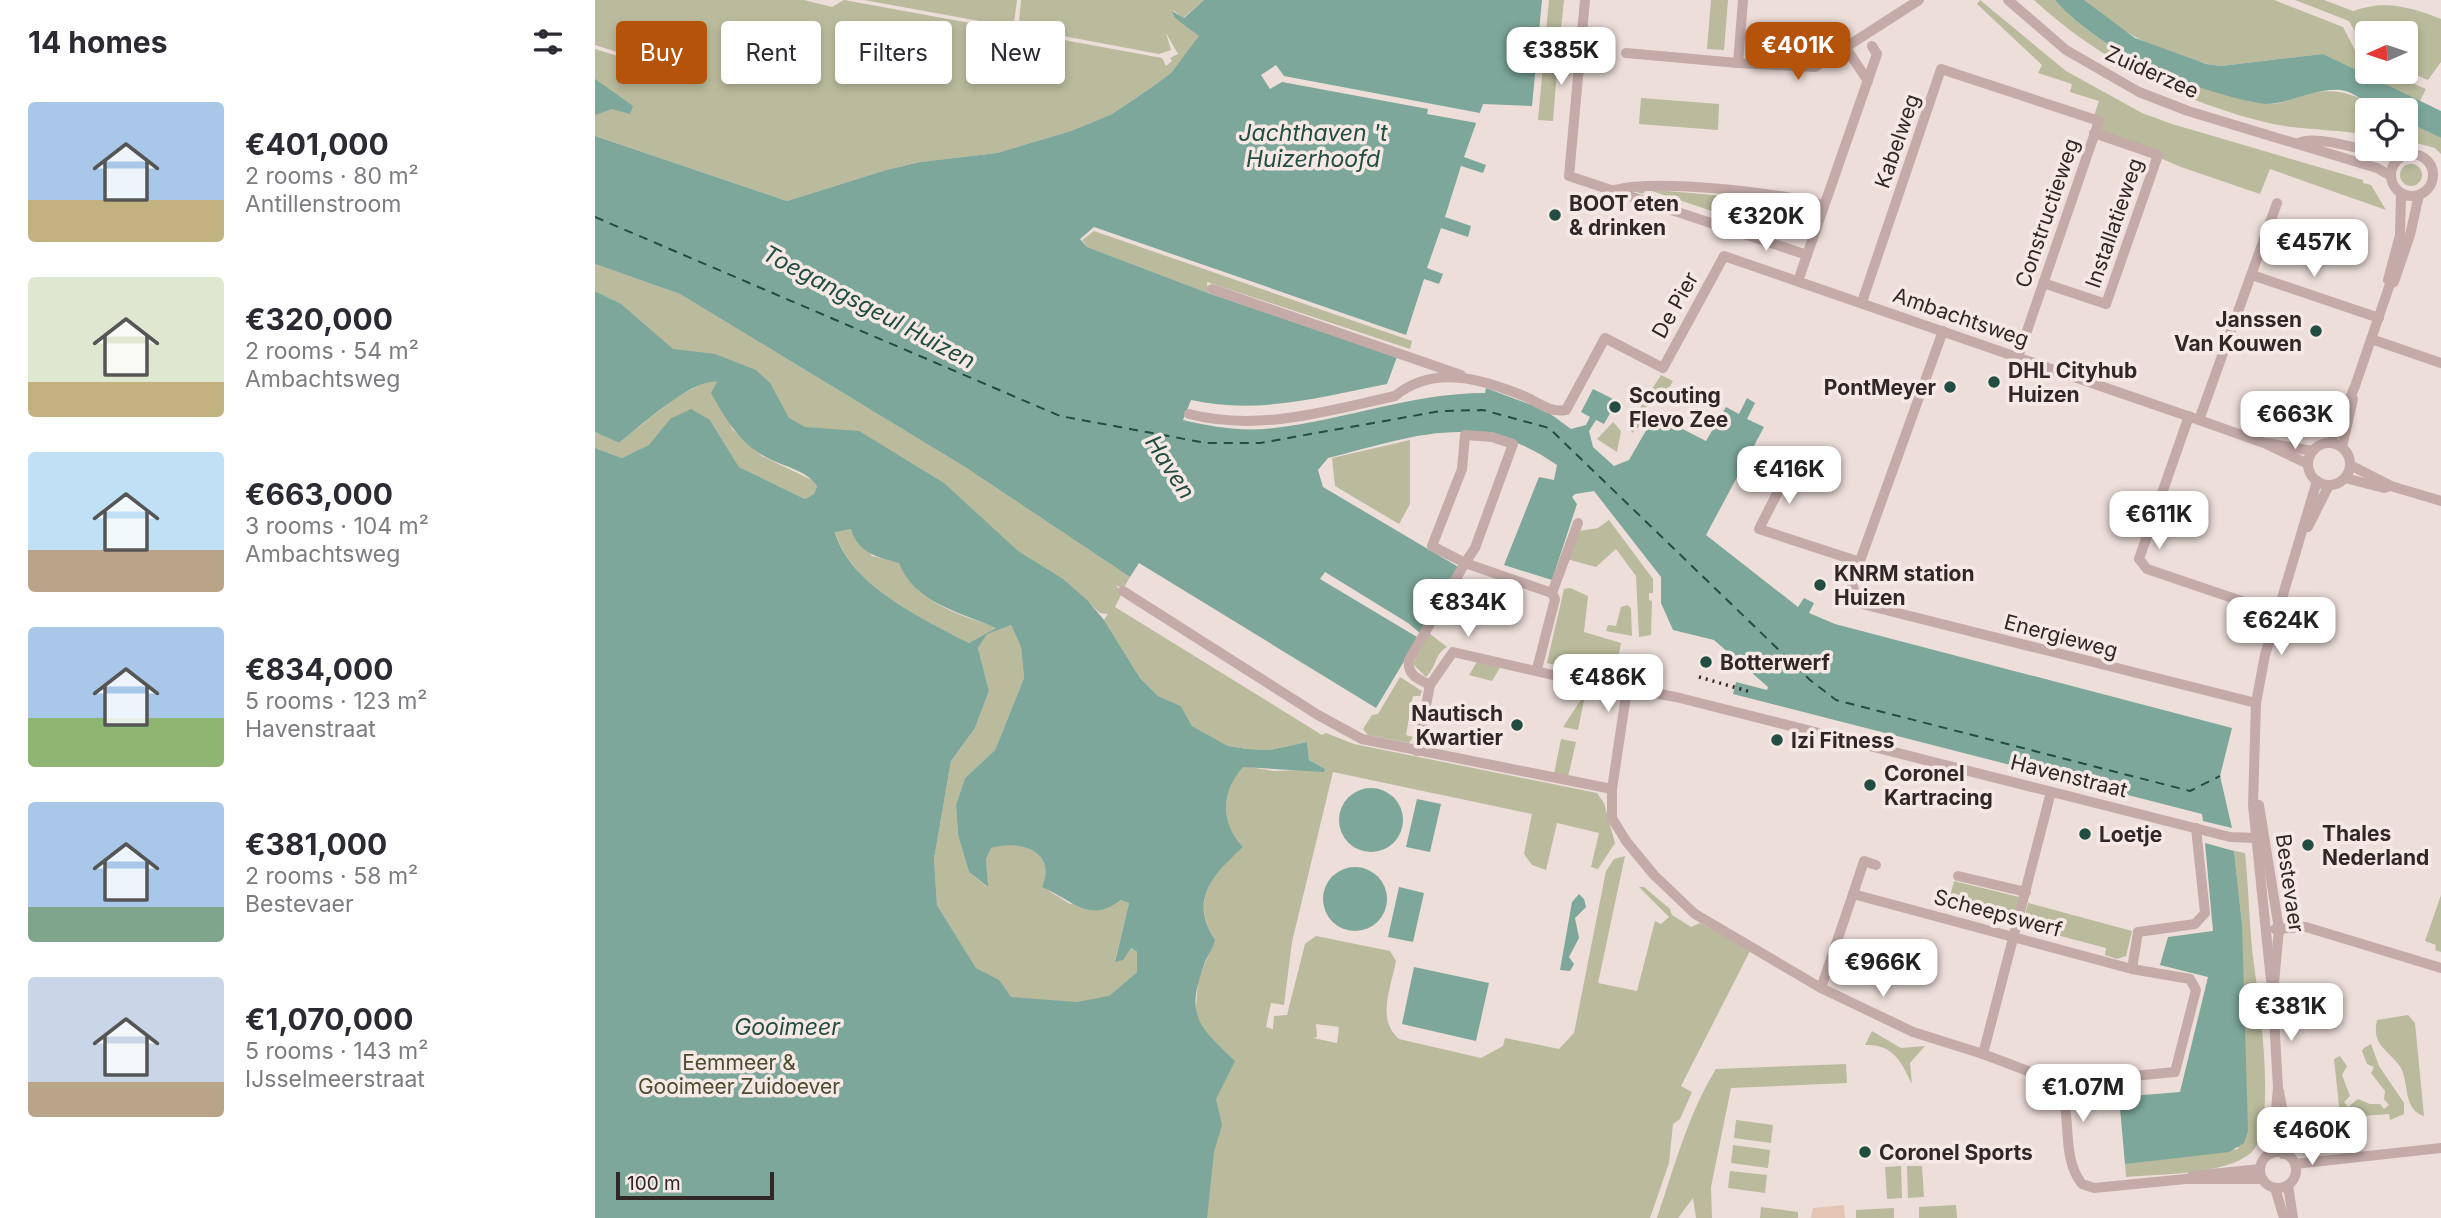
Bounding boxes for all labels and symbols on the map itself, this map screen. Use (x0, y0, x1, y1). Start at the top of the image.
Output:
north arrow (2355, 21, 2419, 84)
pin: €401K (1749, 22, 1847, 82)
pin: €385K (1512, 28, 1610, 87)
street label: Zuiderzee (2101, 40, 2203, 104)
street label: Kabelweg (1869, 91, 1925, 191)
water label: Jachthaven 't Huizerhoofd (1238, 119, 1388, 173)
street label: Constructieweg (2010, 135, 2084, 291)
street label: Installatieweg (2080, 155, 2148, 291)
place label: BOOT eten & drinken (1569, 191, 1679, 240)
pin: €320K (1717, 194, 1815, 253)
marker: BOOT eten & drinken (1547, 207, 1563, 223)
pin: €457K (2265, 219, 2363, 279)
water label: Toegangsgeul Huizen (758, 239, 980, 375)
street label: De Pier (1647, 267, 1703, 343)
street label: Ambachtsweg (1890, 282, 2032, 352)
place label: Janssen Van Kouwen (2174, 307, 2302, 356)
marker: Janssen Van Kouwen (2308, 323, 2324, 339)
place label: DHL Cityhub Huizen (2008, 358, 2137, 407)
marker: DHL Cityhub Huizen (1986, 374, 2002, 390)
place label: PontMeyer (1824, 375, 1936, 400)
marker: PontMeyer (1942, 379, 1958, 395)
place label: Scouting Flevo Zee (1629, 383, 1728, 432)
pin: €663K (2246, 392, 2344, 451)
marker: Scouting Flevo Zee (1607, 399, 1623, 415)
water label: Haven (1139, 430, 1201, 504)
pin: €416K (1740, 447, 1838, 506)
pin: €611K (2110, 491, 2208, 551)
place label: KNRM station Huizen (1834, 561, 1975, 610)
marker: KNRM station Huizen (1812, 577, 1828, 593)
pin: €834K (1419, 580, 1517, 639)
pin: €624K (2232, 598, 2330, 657)
street label: Energieweg (2001, 609, 2121, 663)
place label: Botterwerf (1720, 650, 1830, 675)
pin: €486K (1559, 654, 1657, 714)
marker: Botterwerf (1698, 654, 1714, 670)
place label: Nautisch Kwartier (1411, 701, 1503, 750)
marker: Nautisch Kwartier (1509, 717, 1525, 733)
place label: Izi Fitness (1791, 728, 1894, 753)
marker: Izi Fitness (1769, 732, 1785, 748)
street label: Havenstraat (2008, 749, 2130, 803)
place label: Coronel Kartracing (1884, 761, 1993, 810)
marker: Coronel Kartracing (1862, 777, 1878, 793)
place label: Thales Nederland (2322, 821, 2429, 870)
place label: Loetje (2099, 822, 2162, 847)
marker: Loetje (2077, 826, 2093, 842)
street label: Bestevaer (2271, 832, 2309, 934)
marker: Thales Nederland (2300, 837, 2316, 853)
street label: Scheepswerf (1931, 884, 2065, 942)
pin: €966K (1834, 940, 1932, 999)
pin: €381K (2242, 984, 2340, 1043)
water label: Gooimeer (734, 1013, 841, 1041)
park label: Eemmeer & Gooimeer Zuidoever (638, 1050, 840, 1099)
pin: €1.07M (2026, 1064, 2140, 1124)
pin: €460K (2263, 1108, 2361, 1167)
place label: Coronel Sports (1879, 1140, 2033, 1165)
marker: Coronel Sports (1857, 1144, 1873, 1160)
scale bar (616, 1169, 773, 1201)

